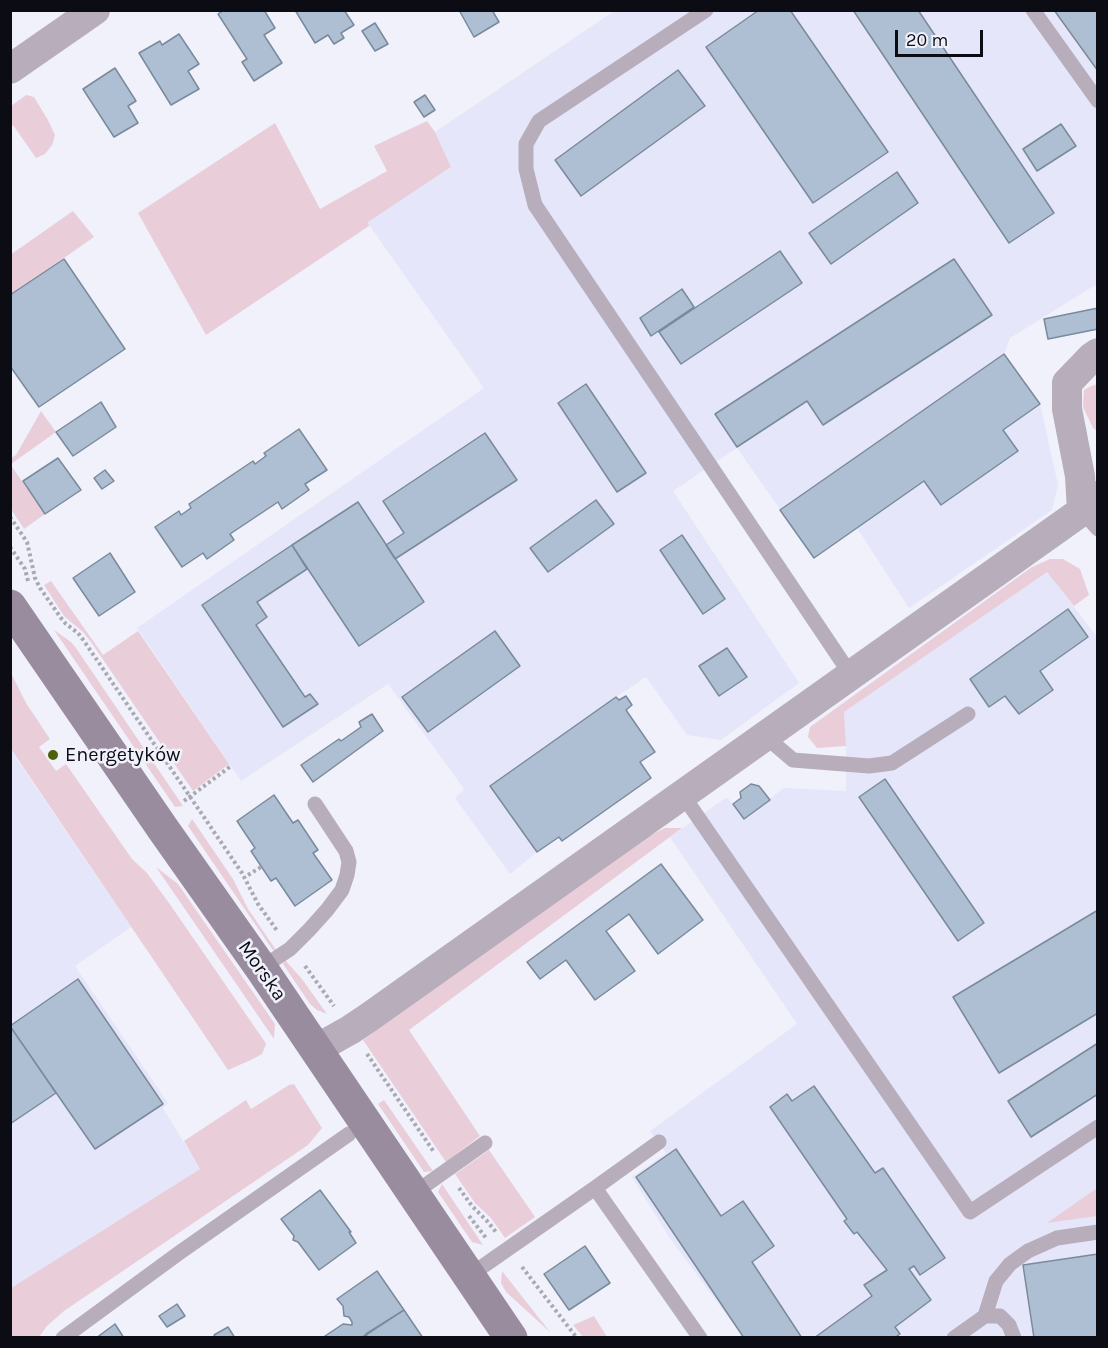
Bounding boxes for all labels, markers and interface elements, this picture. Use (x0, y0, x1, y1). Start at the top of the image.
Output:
scale bar (898, 18, 986, 56)
text: 20 m (906, 29, 948, 51)
place label: Energetyków (65, 743, 181, 767)
marker: Energetyków (46, 748, 60, 762)
street label: Morska (233, 936, 291, 1006)

